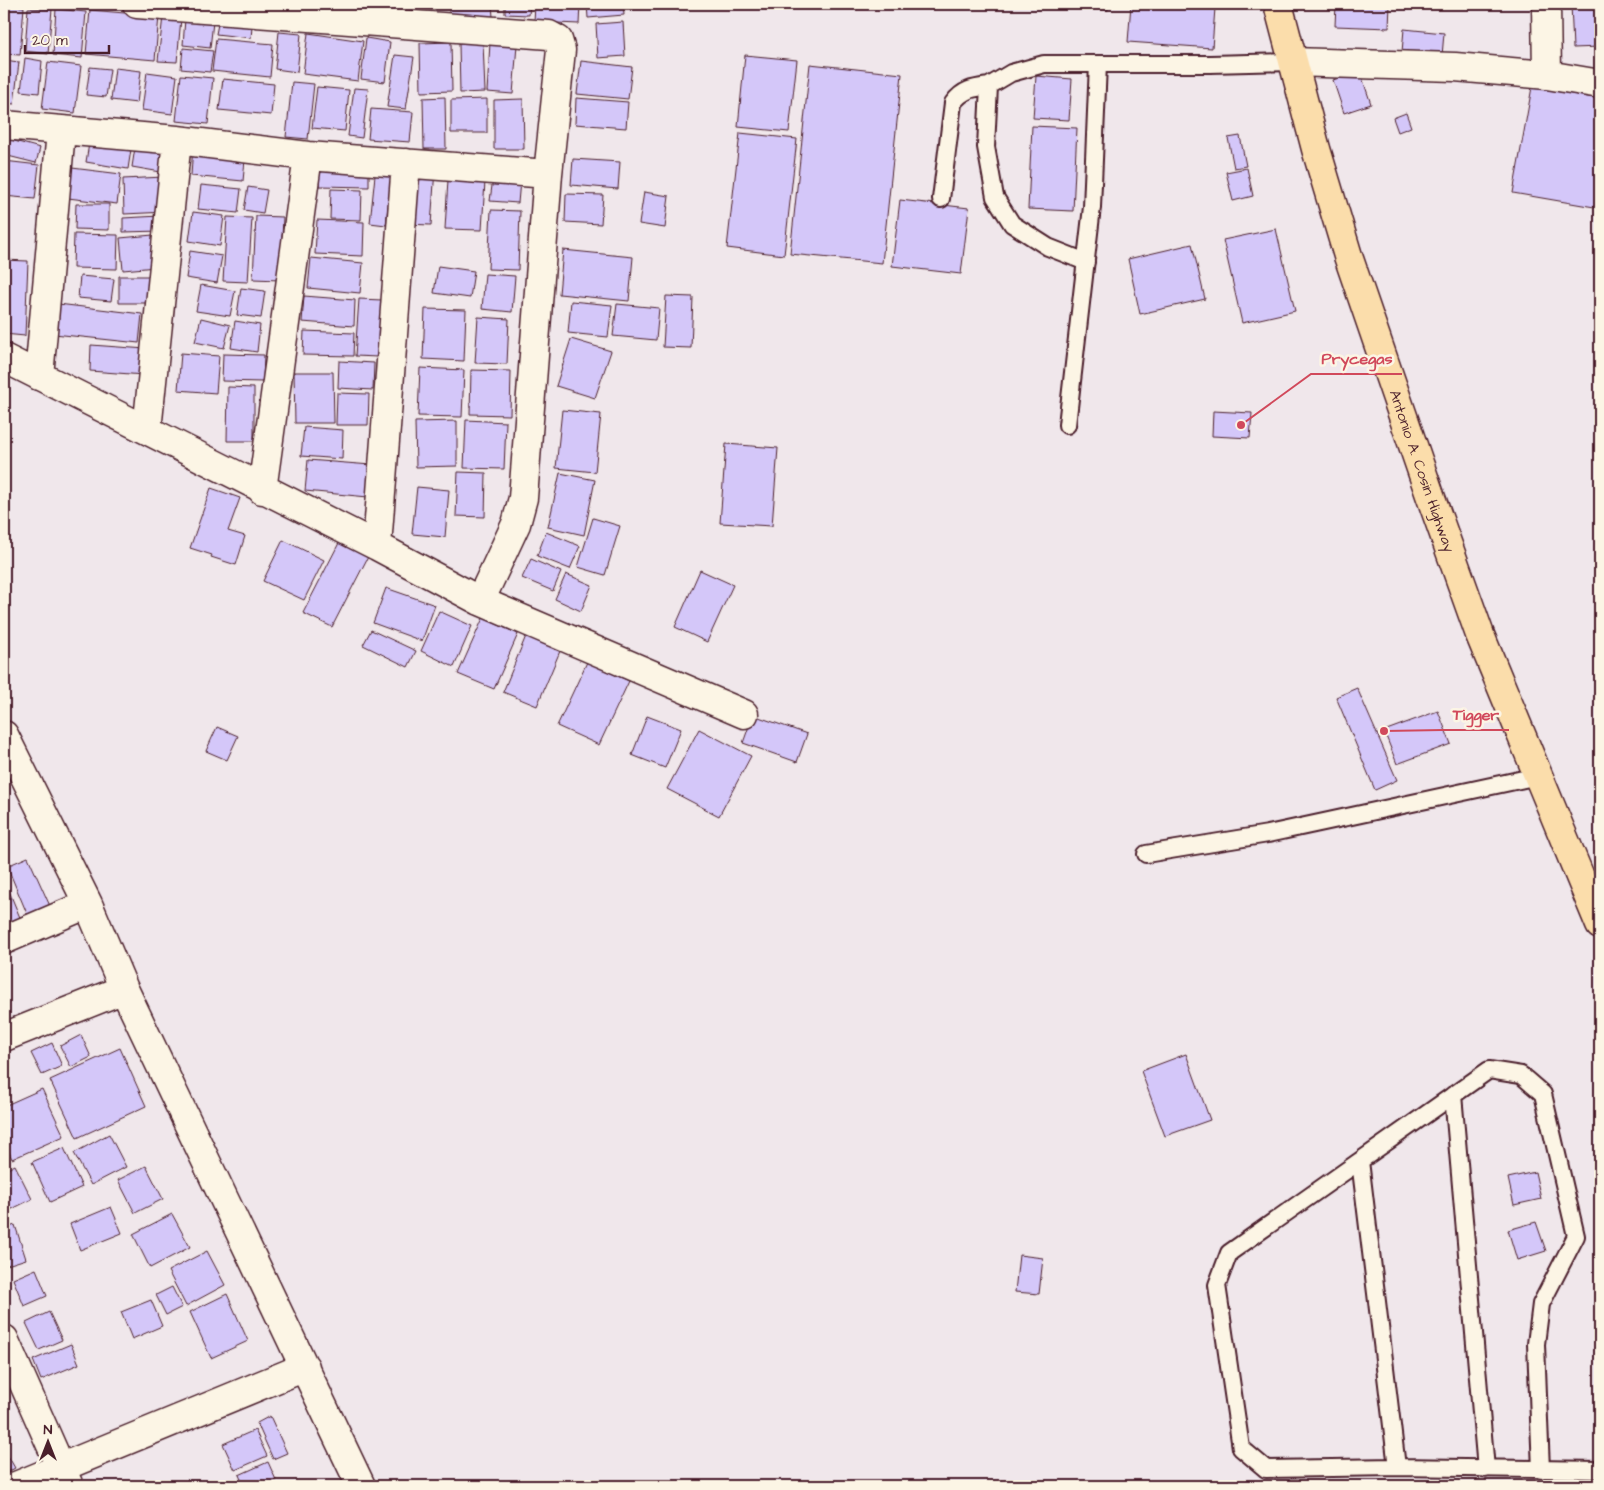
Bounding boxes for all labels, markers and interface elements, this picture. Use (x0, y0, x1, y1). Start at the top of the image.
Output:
scale bar (25, 22, 109, 54)
text: 20 m (32, 30, 68, 51)
callout: Prycegas (1311, 343, 1402, 374)
text: Prycegas (1321, 348, 1393, 372)
street label: Antonio A. Cosin Highway (1384, 387, 1460, 556)
callout: Tigger (1443, 699, 1509, 730)
text: Tigger (1452, 704, 1499, 728)
north arrow (22, 1418, 72, 1468)
text: N (44, 1420, 53, 1440)

